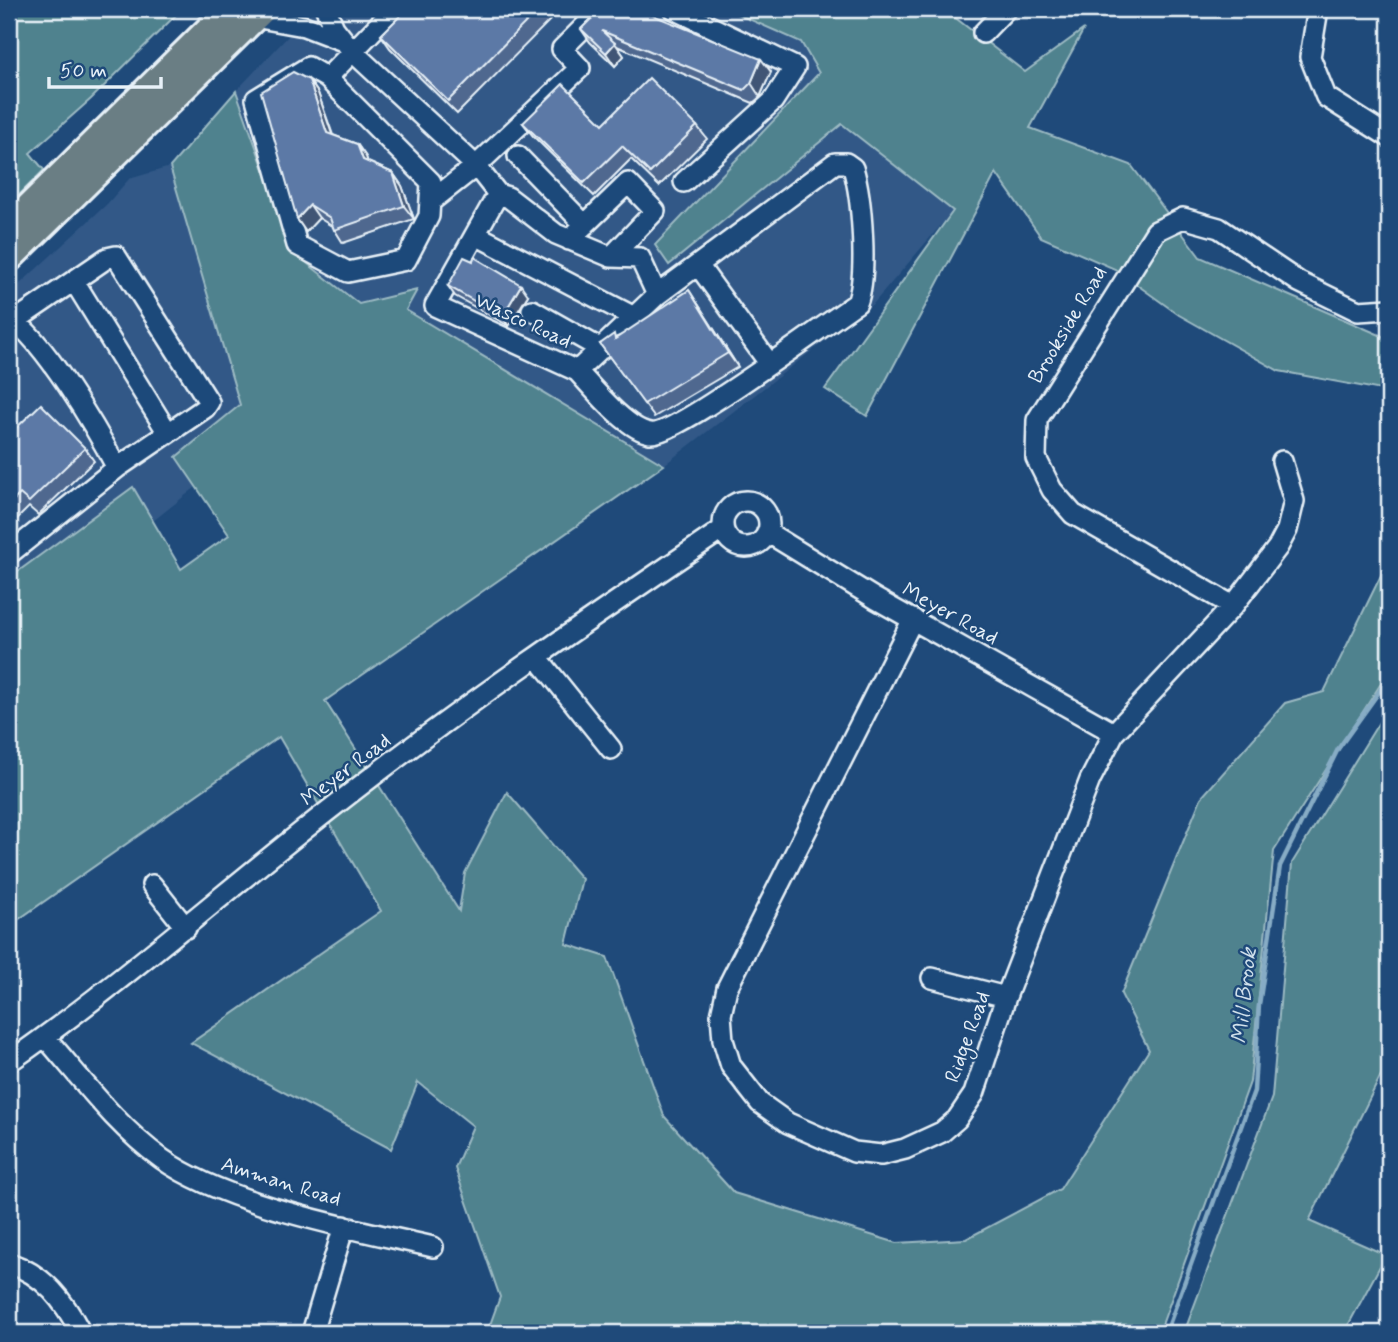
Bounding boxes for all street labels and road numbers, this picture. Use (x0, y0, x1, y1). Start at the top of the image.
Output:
street label: Brookside Road (1022, 261, 1114, 389)
street label: Wasco Road (470, 286, 576, 356)
street label: Meyer Road (897, 576, 1003, 652)
street label: Meyer Road (295, 727, 397, 813)
street label: Ridge Road (939, 987, 998, 1087)
street label: Amman Road (218, 1150, 344, 1214)

